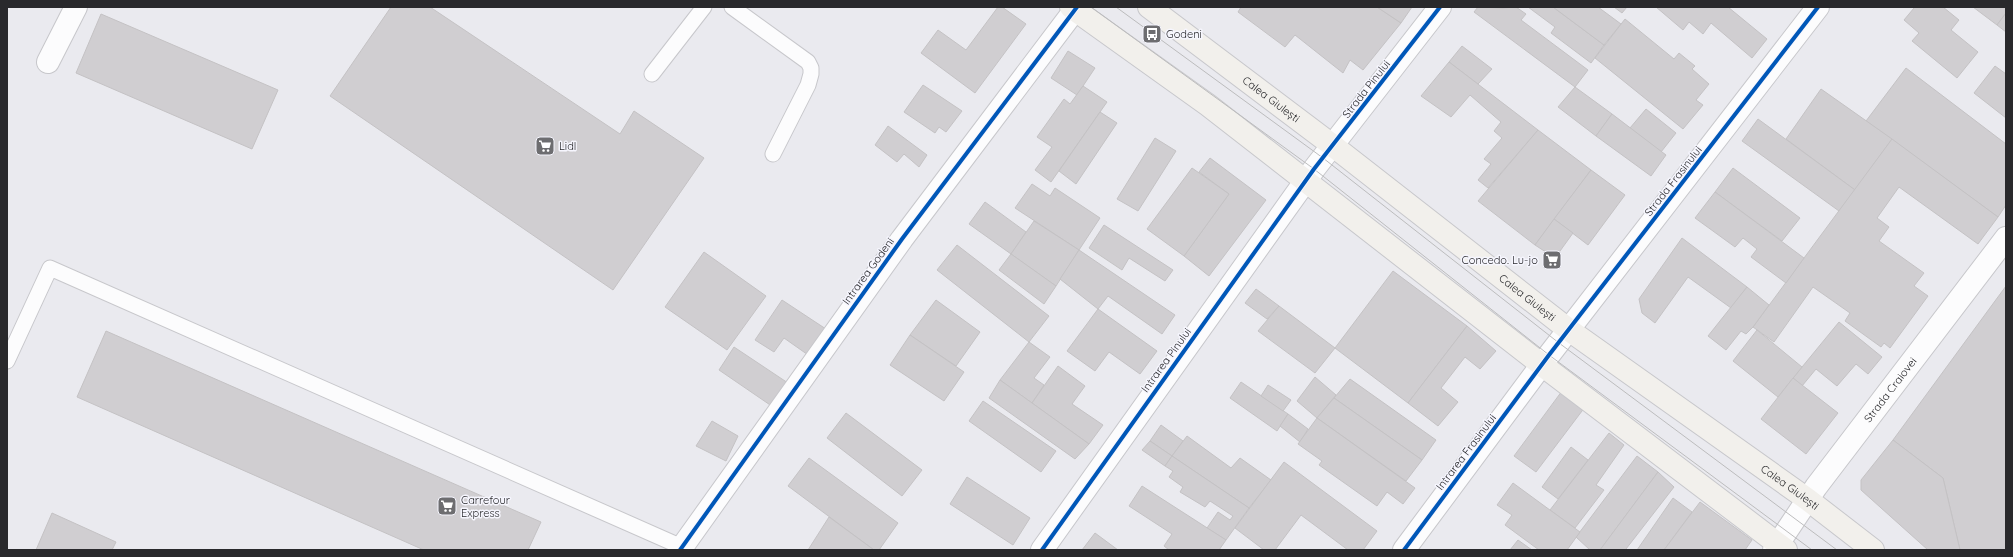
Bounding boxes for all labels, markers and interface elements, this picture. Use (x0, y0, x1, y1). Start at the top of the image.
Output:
bus stop icon: Godeni (1141, 23, 1163, 45)
place label: Godeni (1166, 27, 1202, 41)
street label: Strada Pinului (1339, 57, 1393, 121)
street label: Calea Giulești (1240, 73, 1303, 125)
supermarket icon: Lidl (534, 135, 556, 157)
place label: Lidl (559, 139, 576, 153)
street label: Strada Frasinului (1641, 143, 1705, 219)
street label: Intrarea Godeni (839, 235, 897, 307)
supermarket icon: Concedo. Lu-jo (1541, 249, 1563, 271)
place label: Concedo. Lu-jo (1462, 253, 1538, 267)
street label: Calea Giulești (1496, 271, 1559, 324)
street label: Intrarea Pinului (1138, 325, 1194, 395)
street label: Strada Craiovei (1861, 354, 1920, 425)
street label: Intrarea Frasinului (1433, 411, 1499, 493)
street label: Calea Giulești (1758, 461, 1822, 513)
place label: Carrefour Express (461, 493, 511, 520)
supermarket icon: Carrefour Express (436, 495, 458, 517)

